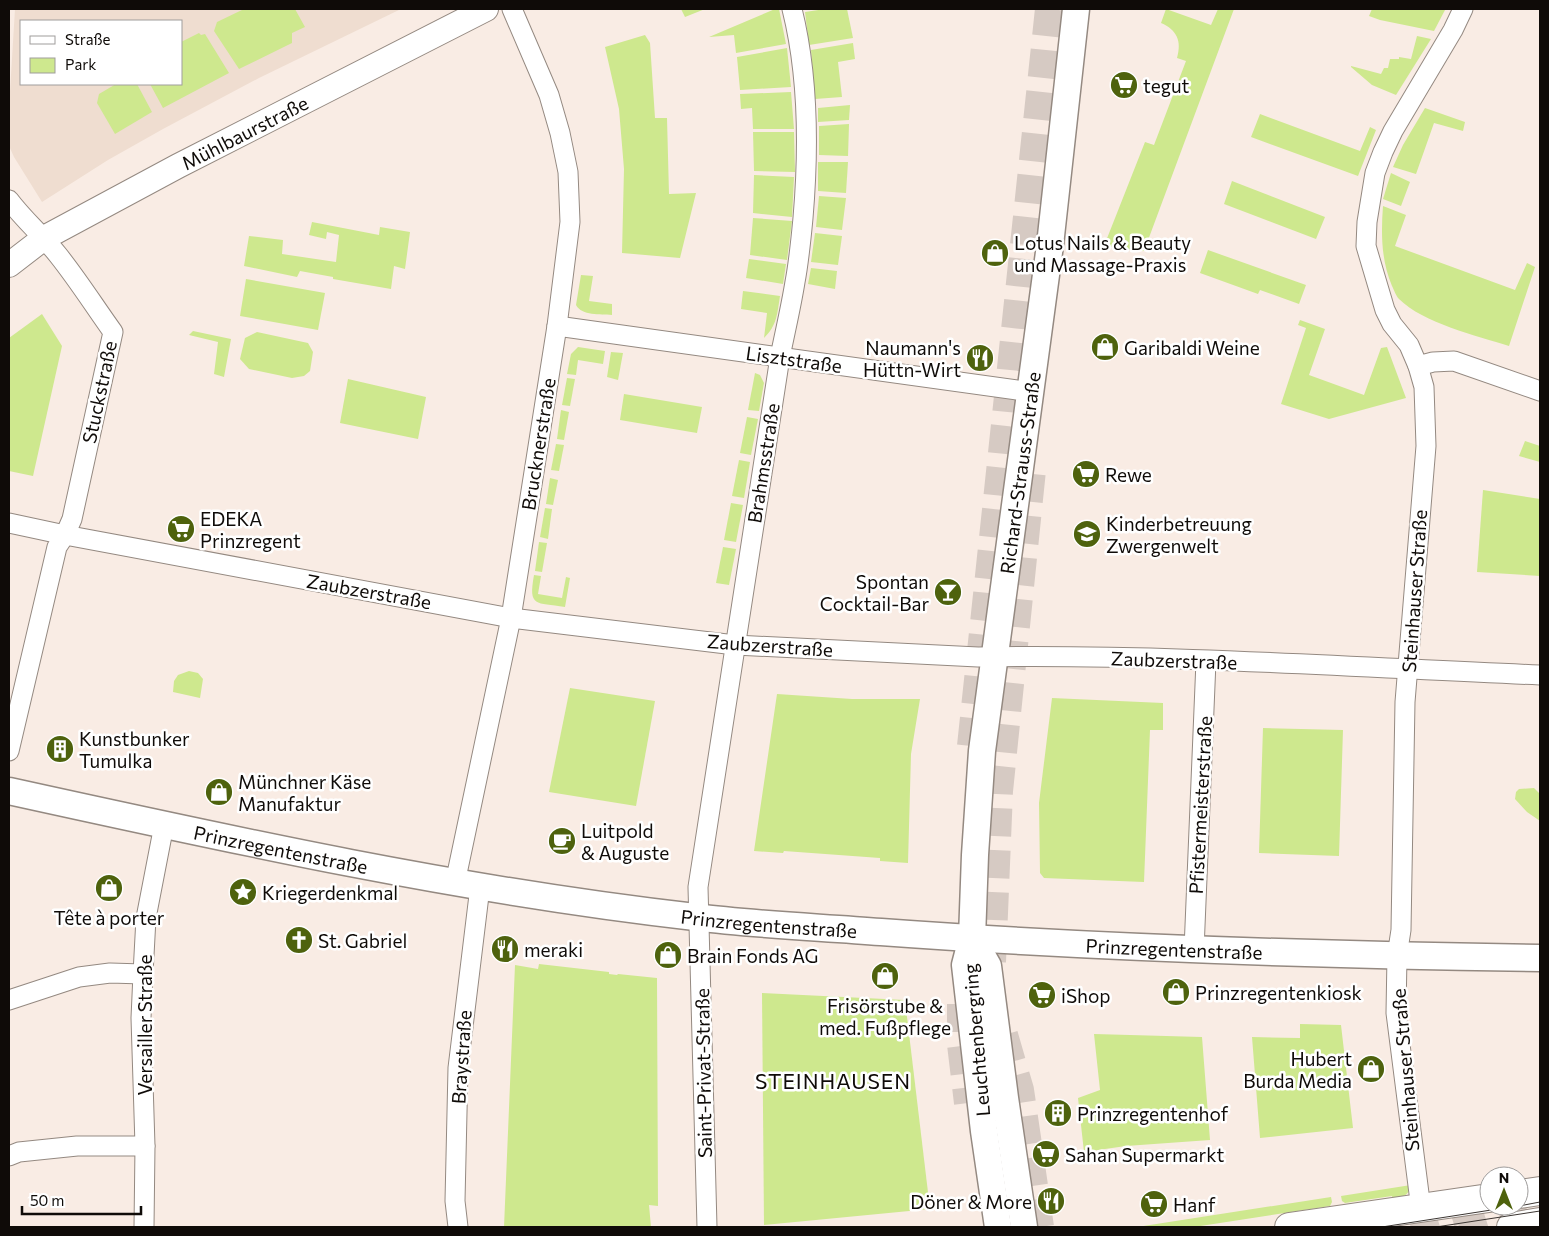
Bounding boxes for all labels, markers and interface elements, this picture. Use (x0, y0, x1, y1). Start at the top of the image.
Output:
legend (20, 20, 182, 85)
text: Straße (65, 30, 111, 48)
text: Park (65, 55, 96, 73)
supermarket icon: tegut (1109, 70, 1139, 100)
place label: tegut (1143, 74, 1190, 97)
street label: Mühlbaurstraße (177, 90, 312, 174)
place label: Lotus Nails & Beauty und Massage-Praxis (1014, 231, 1191, 276)
shop icon: Lotus Nails & Beauty und Massage-Praxis (980, 238, 1010, 268)
shop icon: Garibaldi Weine (1090, 332, 1120, 362)
place label: Naumann's Hüttn-Wirt (863, 336, 961, 381)
place label: Garibaldi Weine (1124, 336, 1260, 359)
street label: Stuckstraße (77, 339, 121, 445)
street label: Lisztstraße (744, 341, 844, 377)
restaurant icon: Naumann's Hüttn-Wirt (965, 343, 995, 373)
street label: Richard-Strauss-Straße (994, 370, 1044, 575)
street label: Brucknerstraße (516, 376, 560, 512)
street label: Brahmsstraße (742, 401, 784, 525)
supermarket icon: Rewe (1071, 459, 1101, 489)
place label: Rewe (1105, 463, 1152, 486)
place label: EDEKA Prinzregent (200, 507, 301, 552)
street label: Steinhauser Straße (1397, 509, 1431, 673)
place label: Kinderbetreuung Zwergenwelt (1106, 512, 1252, 557)
supermarket icon: EDEKA Prinzregent (166, 514, 196, 544)
school or university icon: Kinderbetreuung Zwergenwelt (1072, 519, 1102, 549)
street label: Zaubzerstraße (305, 569, 433, 613)
place label: Spontan Cocktail-Bar (820, 570, 929, 615)
bar icon: Spontan Cocktail-Bar (933, 577, 963, 607)
street label: Zaubzerstraße (706, 629, 834, 661)
street label: Zaubzerstraße (1110, 646, 1238, 674)
street label: Pfistermeisterstraße (1184, 715, 1216, 895)
place label: Kunstbunker Tumulka (79, 727, 190, 772)
building icon: Kunstbunker Tumulka (45, 734, 75, 764)
place label: Münchner Käse Manufaktur (238, 770, 371, 815)
shop icon: Münchner Käse Manufaktur (204, 777, 234, 807)
place label: Luitpold & Auguste (581, 819, 669, 864)
street label: Prinzregentenstraße (192, 820, 370, 878)
cafe icon: Luitpold & Auguste (547, 826, 577, 856)
shop icon: Tête à porter (94, 873, 124, 903)
place icon: Kriegerdenkmal (228, 877, 258, 907)
place label: Kriegerdenkmal (262, 881, 398, 904)
street label: Prinzregentenstraße (679, 904, 858, 942)
place label: Tête à porter (54, 906, 165, 929)
church icon: St. Gabriel (284, 925, 314, 955)
place label: St. Gabriel (318, 929, 407, 952)
street label: Prinzregentenstraße (1085, 933, 1263, 963)
restaurant icon: meraki (490, 934, 520, 964)
place label: meraki (524, 938, 583, 961)
shop icon: Brain Fonds AG (653, 940, 683, 970)
place label: Brain Fonds AG (687, 944, 818, 967)
street label: Versailler Straße (133, 955, 156, 1096)
shop icon: Frisörstube & med. Fußpflege (870, 961, 900, 991)
street label: Leuchtenbergring (958, 963, 994, 1117)
shop icon: Prinzregentenkiosk (1161, 977, 1191, 1007)
supermarket icon: iShop (1027, 980, 1057, 1010)
place label: Prinzregentenkiosk (1195, 981, 1362, 1004)
place label: iShop (1061, 984, 1111, 1007)
street label: Saint-Privat-Straße (690, 988, 716, 1158)
street label: Steinhauser Straße (1386, 988, 1424, 1152)
place label: Frisörstube & med. Fußpflege (819, 994, 951, 1039)
street label: Braystraße (446, 1009, 476, 1105)
place label: Hubert Burda Media (1243, 1047, 1352, 1092)
shop icon: Hubert Burda Media (1356, 1054, 1386, 1084)
district label: STEINHAUSEN (755, 1068, 911, 1093)
building icon: Prinzregentenhof (1043, 1098, 1073, 1128)
place label: Prinzregentenhof (1077, 1102, 1229, 1125)
supermarket icon: Sahan Supermarkt (1031, 1139, 1061, 1169)
place label: Sahan Supermarkt (1065, 1143, 1224, 1166)
north arrow (1479, 1166, 1529, 1216)
text: N (1499, 1169, 1509, 1186)
scale bar (22, 1184, 141, 1216)
restaurant icon: Döner & More (1036, 1186, 1066, 1216)
supermarket icon: Hanf (1139, 1189, 1169, 1219)
place label: Döner & More (910, 1190, 1032, 1213)
text: 50 m (30, 1191, 64, 1209)
place label: Hanf (1173, 1193, 1216, 1216)

